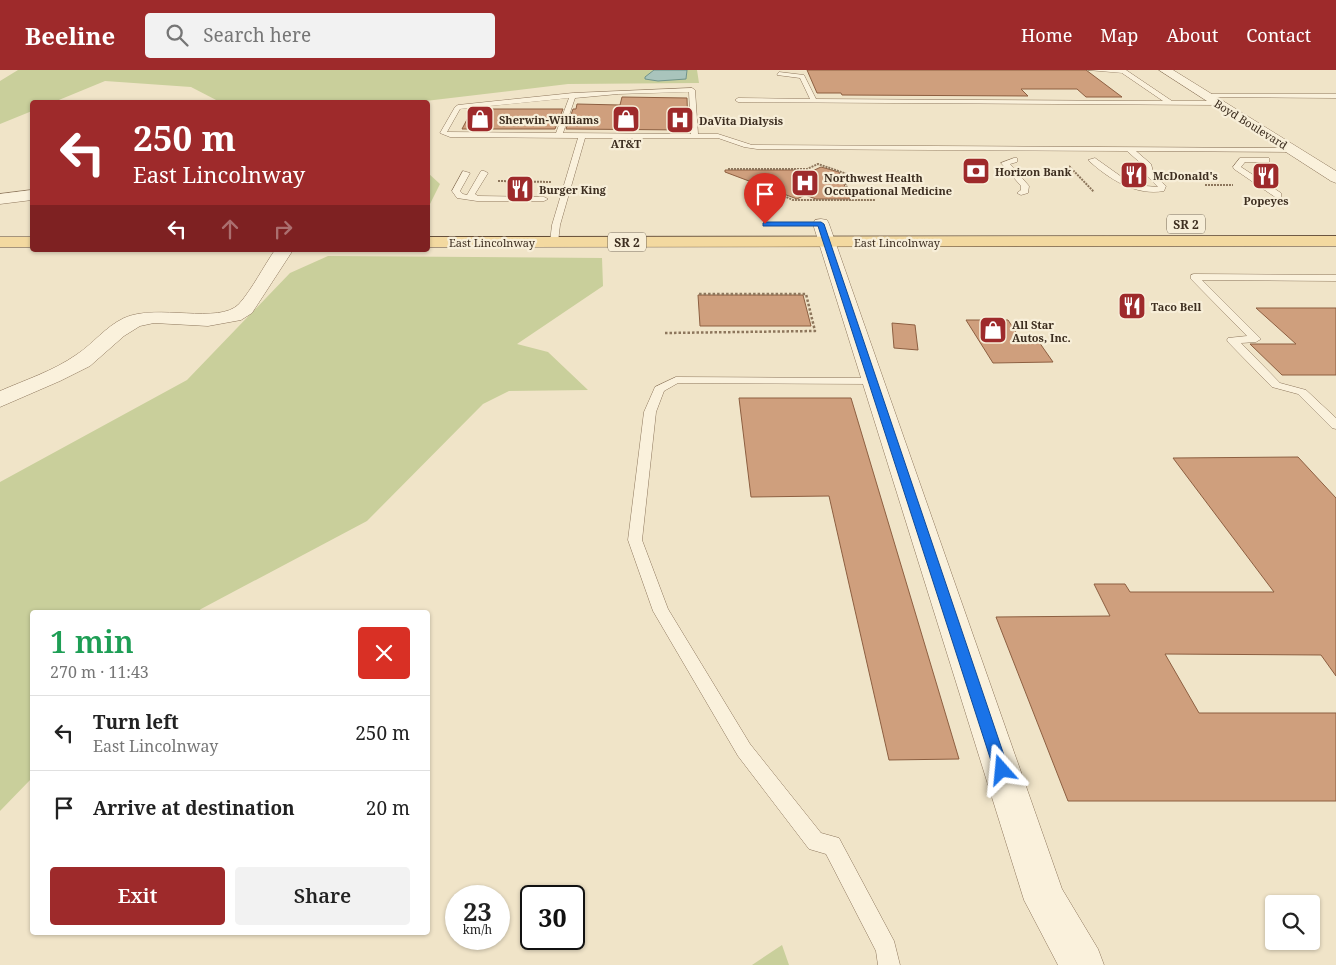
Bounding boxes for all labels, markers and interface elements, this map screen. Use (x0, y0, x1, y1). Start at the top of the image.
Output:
search box (145, 13, 495, 58)
text: Beeline (25, 19, 115, 52)
icon: search (163, 21, 191, 49)
text: Search here (203, 22, 311, 48)
text: Home (1021, 23, 1072, 47)
text: Map (1100, 23, 1138, 47)
text: About (1166, 23, 1218, 47)
text: Contact (1246, 23, 1311, 47)
street label: Boyd Boulevard (1212, 96, 1291, 153)
shop icon: Sherwin-Williams (465, 104, 495, 134)
shop icon: AT&T (611, 104, 641, 134)
hospital icon: DaVita Dialysis (665, 105, 695, 135)
place label: Sherwin-Williams (499, 112, 599, 127)
place label: DaVita Dialysis (699, 113, 783, 128)
text: 250 m (133, 114, 236, 161)
icon: left (50, 120, 115, 185)
place label: AT&T (611, 136, 642, 151)
bank icon: Horizon Bank (961, 156, 991, 186)
text: East Lincolnway (133, 159, 305, 189)
restaurant icon: McDonald's (1119, 160, 1149, 190)
restaurant icon: Popeyes (1251, 161, 1281, 191)
place label: Horizon Bank (995, 164, 1072, 179)
hospital icon: Northwest Health Occupational Medicine (790, 168, 820, 198)
place label: McDonald's (1153, 168, 1218, 183)
place label: Northwest Health Occupational Medicine (824, 170, 952, 198)
pin (744, 173, 786, 224)
restaurant icon: Burger King (505, 174, 535, 204)
icon: arrive (751, 180, 779, 208)
place label: Burger King (539, 182, 607, 197)
place label: Popeyes (1243, 193, 1289, 208)
road number: SR 2 (1167, 214, 1205, 234)
icon: left (163, 215, 191, 243)
icon: ahead (216, 215, 244, 243)
icon: right (269, 215, 297, 243)
road number: SR 2 (608, 232, 646, 252)
street label: East Lincolnway (449, 235, 536, 250)
street label: East Lincolnway (854, 235, 941, 250)
restaurant icon: Taco Bell (1117, 291, 1147, 321)
place label: Taco Bell (1151, 299, 1201, 314)
shop icon: All Star Autos, Inc. (978, 315, 1008, 345)
place label: All Star Autos, Inc. (1012, 317, 1071, 345)
text: 1 min (50, 621, 134, 662)
button: close (358, 627, 410, 679)
text: 270 m · 11:43 (50, 661, 149, 683)
text: Turn left (93, 709, 179, 735)
icon: left (50, 719, 78, 747)
text: 250 m (355, 720, 410, 746)
text: East Lincolnway (93, 735, 218, 757)
position arrow (975, 743, 1027, 795)
icon: arrive (50, 794, 78, 822)
text: Arrive at destination (93, 795, 295, 821)
text: 20 m (366, 795, 410, 821)
button: Exit (50, 867, 225, 925)
button: Share (235, 867, 410, 925)
speed limit sign: 30 (520, 885, 585, 950)
text: 23 (463, 894, 492, 928)
map controls (1265, 895, 1320, 950)
button: search (1265, 895, 1320, 950)
text: km/h (463, 921, 492, 938)

